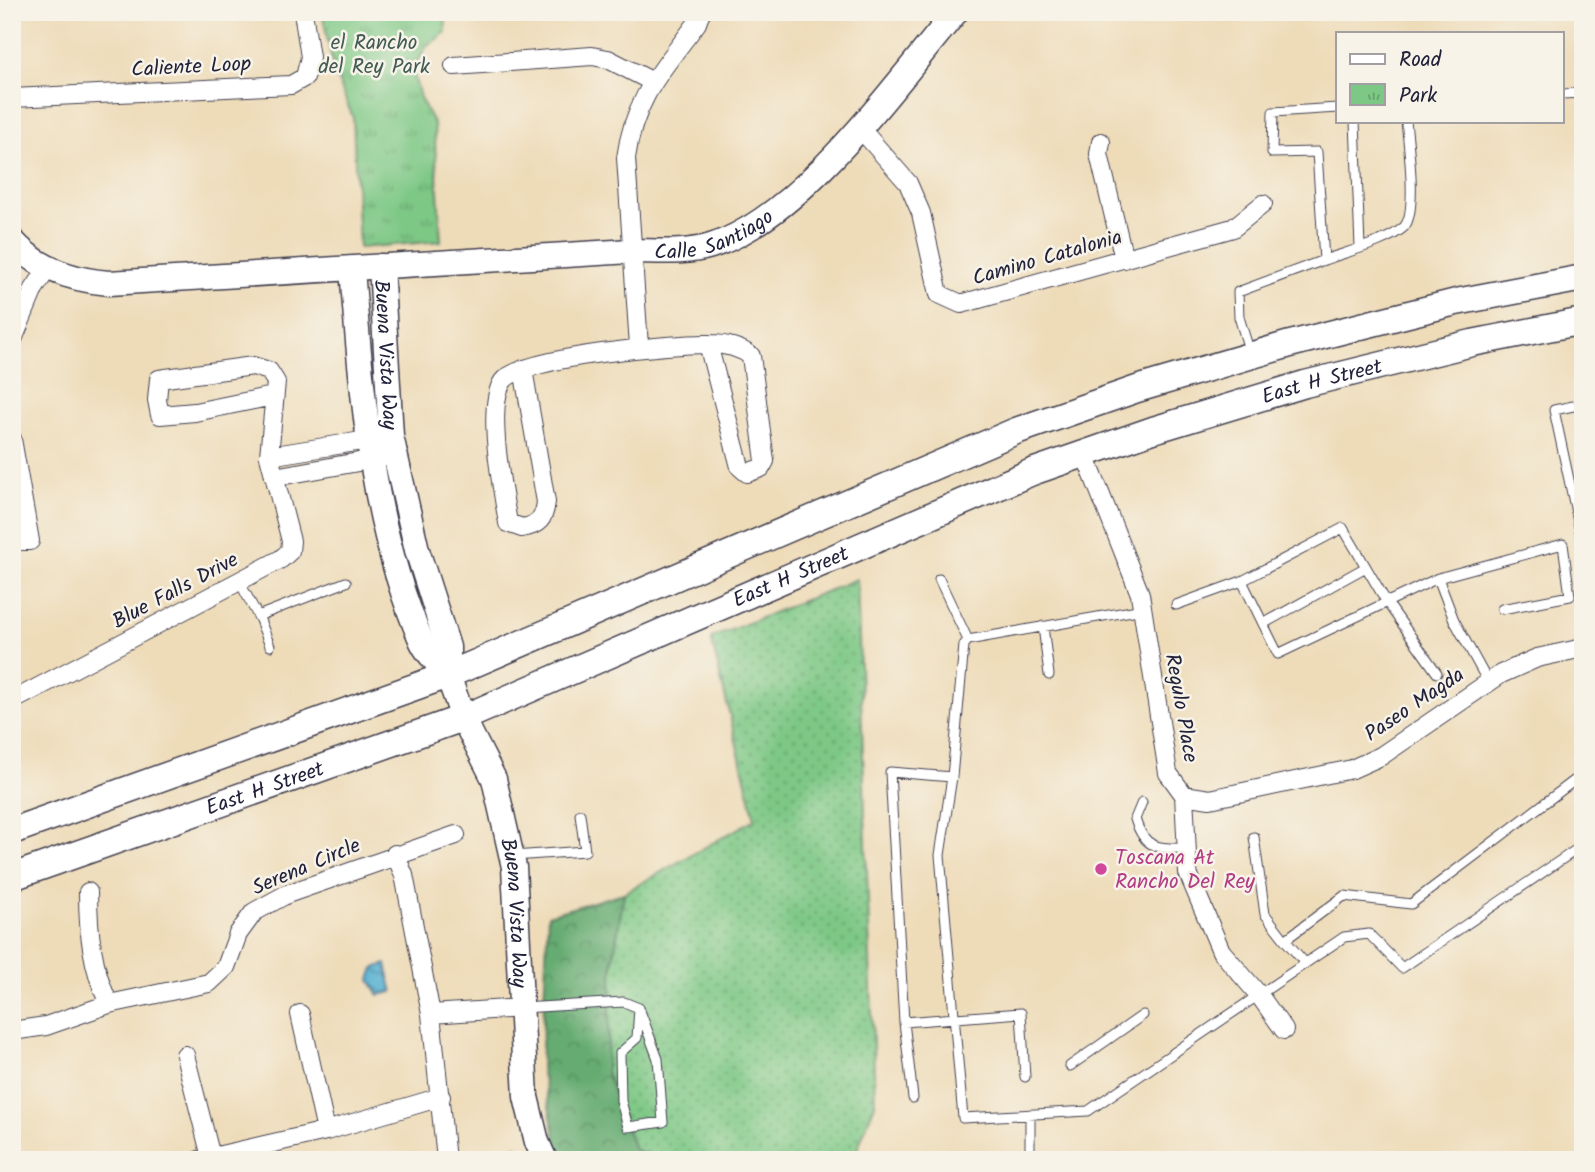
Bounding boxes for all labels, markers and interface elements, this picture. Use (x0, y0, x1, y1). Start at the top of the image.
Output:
park label: el Rancho del Rey Park (318, 27, 430, 84)
legend (1336, 32, 1564, 122)
text: Road (1399, 44, 1442, 77)
street label: Caliente Loop (130, 48, 252, 87)
text: Park (1399, 80, 1437, 113)
street label: Calle Santiago (654, 202, 781, 270)
street label: Camino Catalonia (969, 221, 1126, 296)
street label: Buena Vista Way (364, 279, 406, 431)
street label: East H Street (1258, 350, 1387, 414)
street label: East H Street (728, 538, 855, 617)
street label: Blue Falls Drive (107, 544, 245, 638)
street label: Regulo Place (1155, 651, 1206, 766)
street label: Paseo Magda (1358, 660, 1471, 751)
street label: East H Street (202, 753, 330, 825)
street label: Serena Circle (247, 830, 366, 905)
street label: Buena Vista Way (490, 835, 535, 989)
place label: Toscana At Rancho Del Rey (1115, 842, 1255, 899)
marker: Toscana At Rancho Del Rey (1093, 861, 1109, 877)

